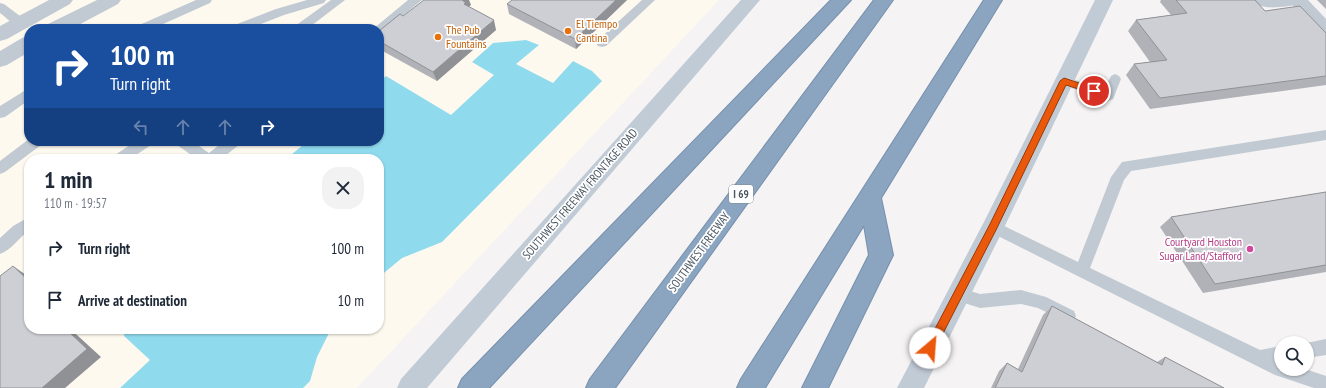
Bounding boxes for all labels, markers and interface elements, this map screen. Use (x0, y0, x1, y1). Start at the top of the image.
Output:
place label: El Tiempo Cantina (576, 16, 617, 45)
place label: The Pub Fountains (446, 22, 487, 51)
marker: El Tiempo Cantina (563, 26, 573, 36)
marker: The Pub Fountains (433, 32, 443, 42)
text: 100 m (110, 36, 174, 73)
icon: right (44, 40, 96, 92)
text: Turn right (110, 72, 170, 95)
pin (1077, 74, 1111, 108)
icon: arrive (1083, 80, 1105, 102)
icon: left (130, 116, 152, 138)
icon: ahead (172, 116, 194, 138)
icon: ahead (214, 116, 236, 138)
icon: right (256, 116, 278, 138)
street label: SOUTHWEST FREEWAY FRONTAGE ROAD (519, 125, 640, 262)
text: 1 min (44, 164, 92, 195)
button: close (322, 167, 364, 209)
road number: I 69 (729, 185, 753, 203)
text: 110 m · 19:57 (44, 195, 107, 212)
street label: SOUTHWEST FREEWAY (665, 208, 733, 294)
place label: Courtyard Houston Sugar Land/Stafford (1159, 234, 1242, 263)
icon: right (44, 237, 66, 259)
text: Turn right (78, 239, 130, 258)
text: 100 m (331, 239, 364, 258)
marker: Courtyard Houston Sugar Land/Stafford (1245, 244, 1255, 254)
icon: arrive (44, 289, 66, 311)
text: Arrive at destination (78, 291, 187, 310)
text: 10 m (338, 291, 364, 310)
position arrow (909, 327, 951, 369)
map controls (1274, 336, 1314, 376)
button: search (1274, 336, 1314, 376)

